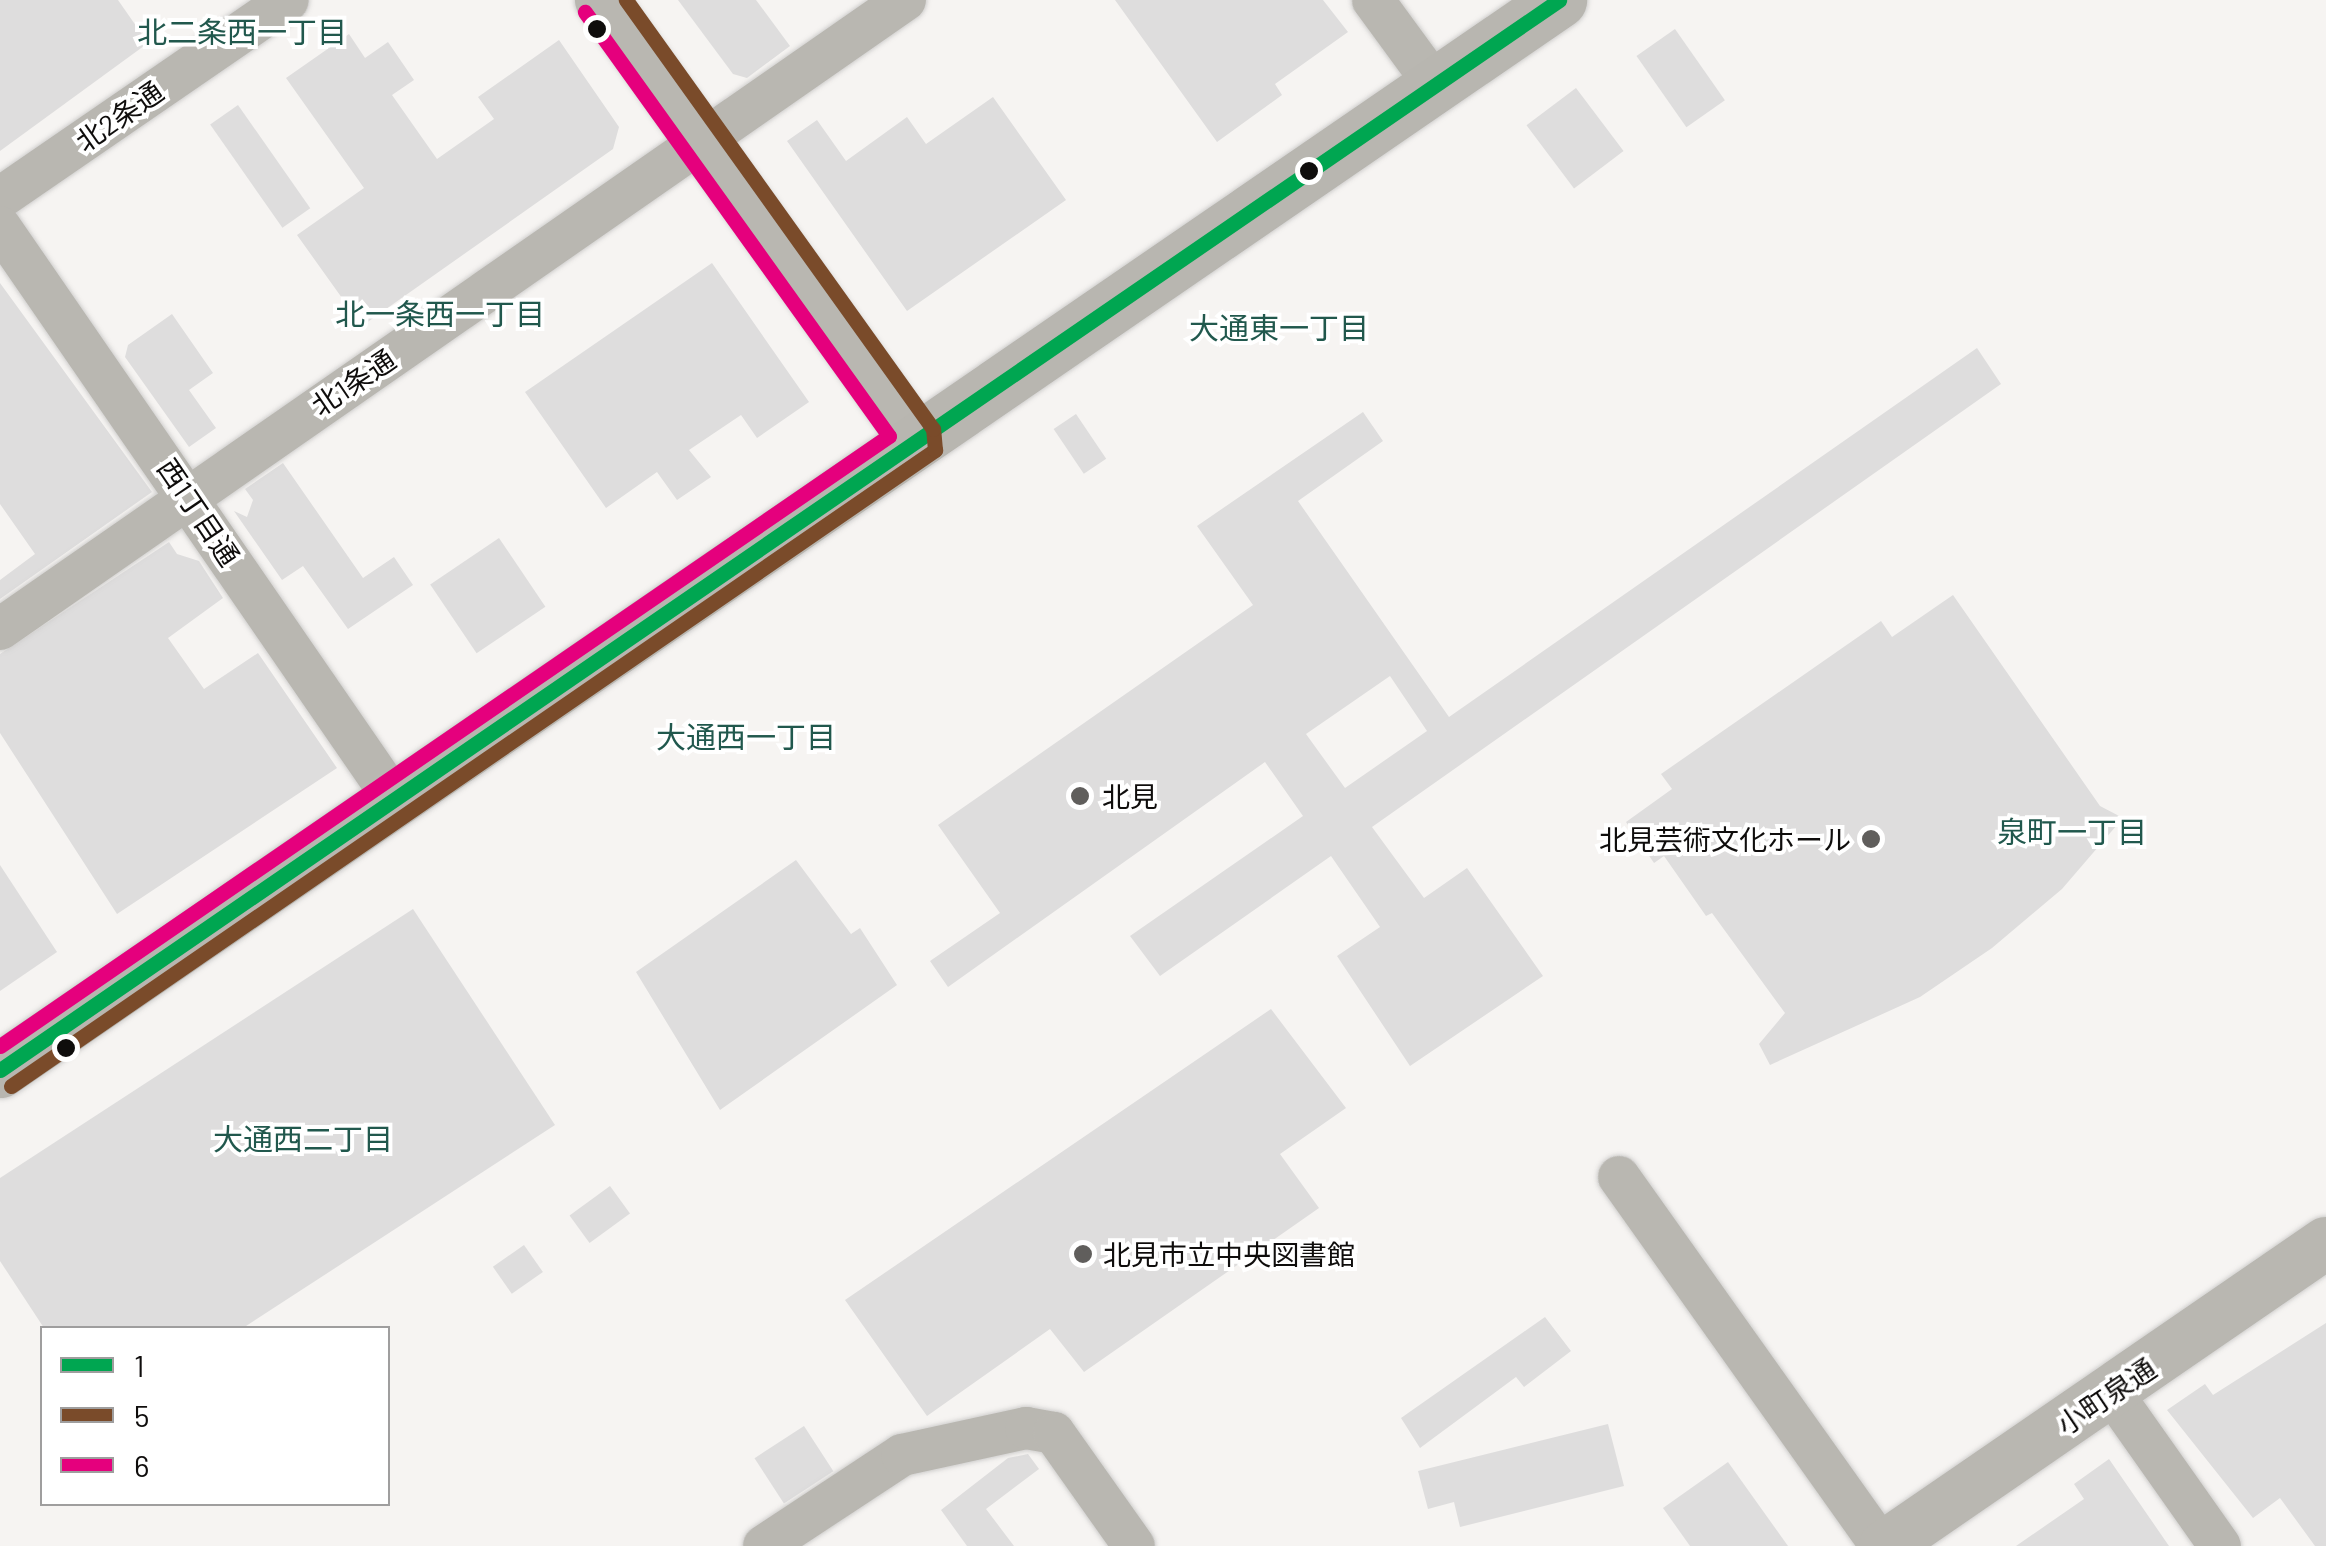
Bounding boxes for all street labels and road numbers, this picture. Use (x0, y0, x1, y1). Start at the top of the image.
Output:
street label: 北2条通 (69, 74, 169, 158)
street label: 北1条通 (305, 342, 401, 422)
street label: 西1丁目通 (151, 452, 247, 572)
street label: 小町泉通 (2050, 1351, 2162, 1441)

